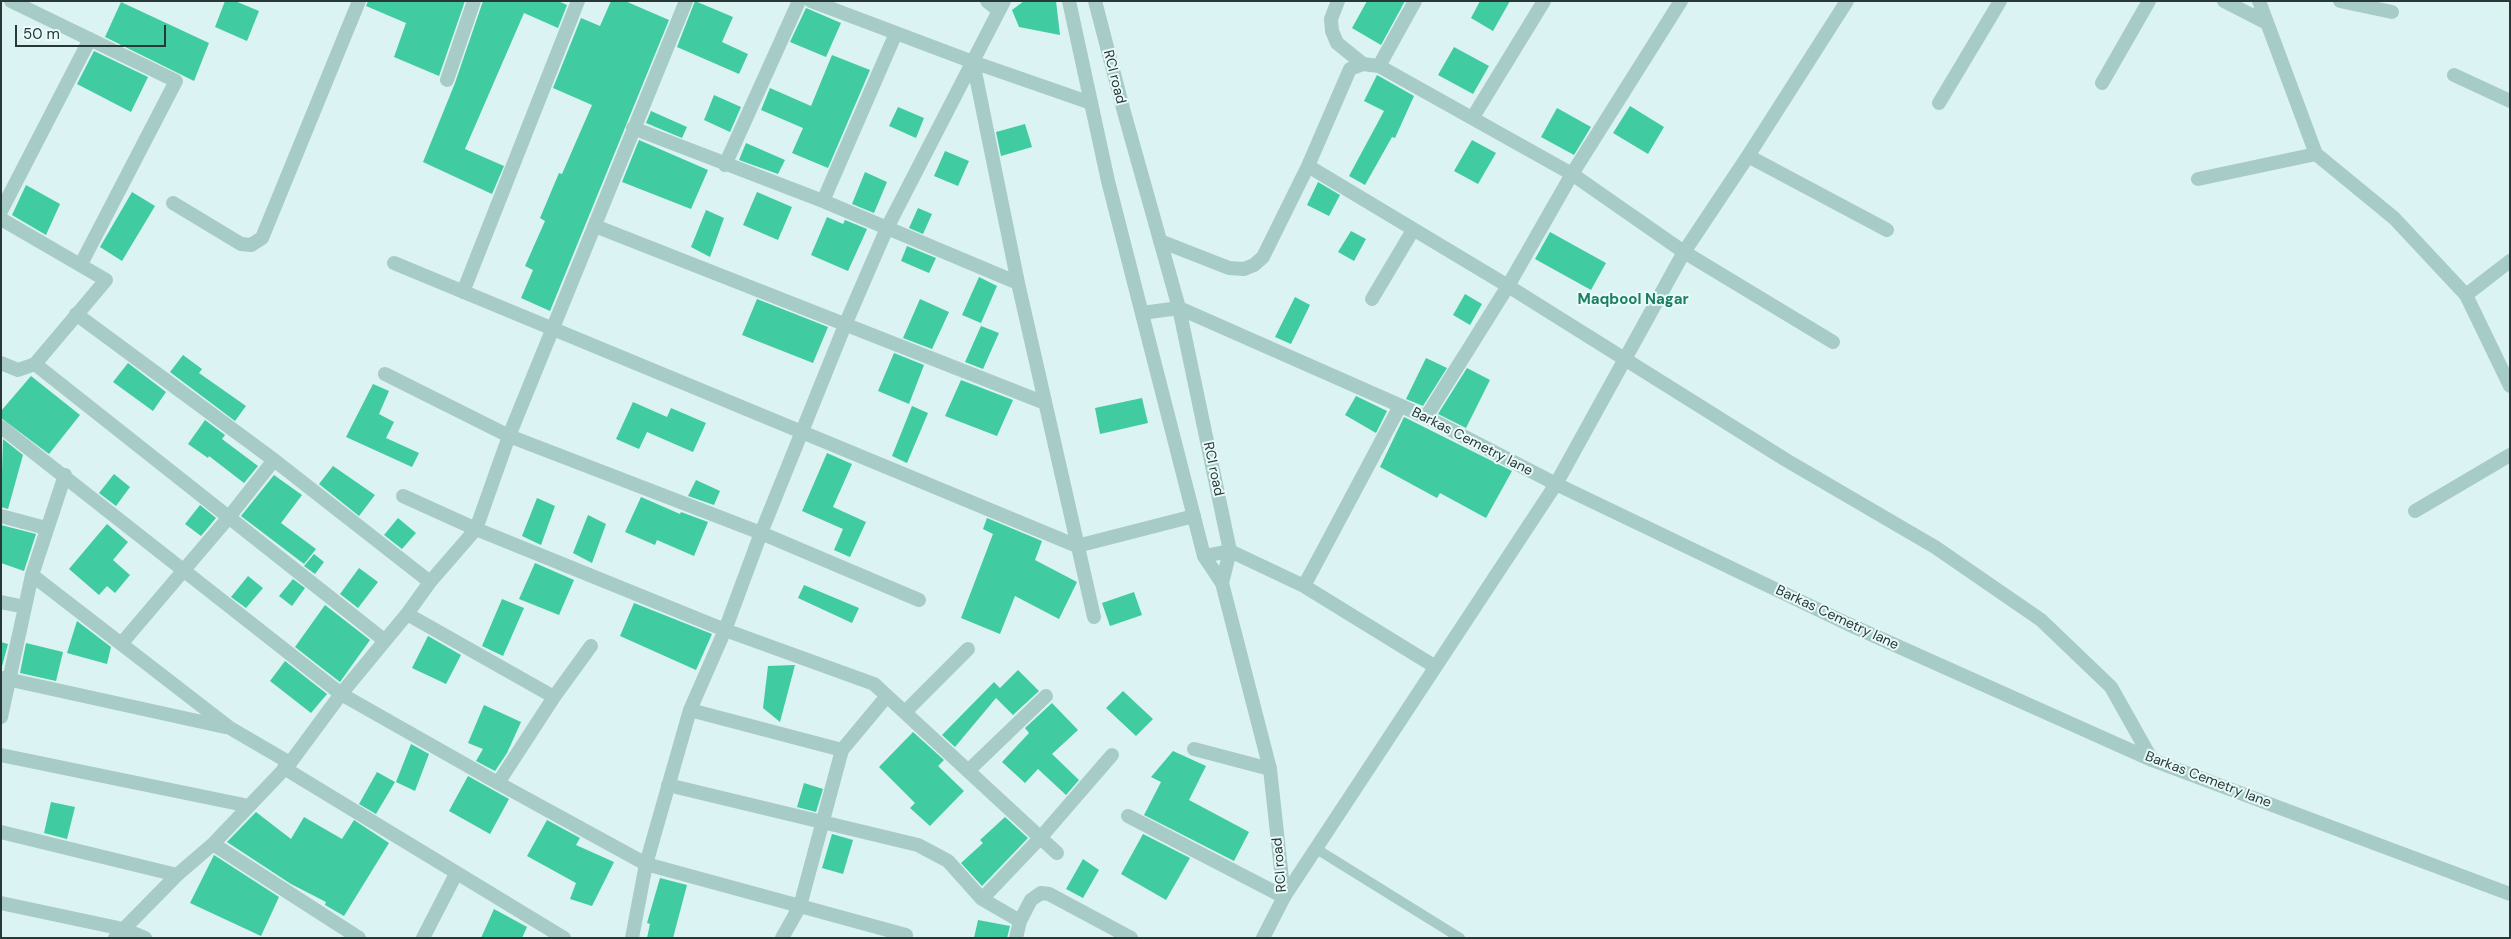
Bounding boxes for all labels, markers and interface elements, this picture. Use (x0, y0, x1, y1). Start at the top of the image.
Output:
scale bar (18, 15, 169, 47)
text: 50 m (23, 24, 60, 44)
street label: RCI road (1099, 48, 1129, 106)
district label: Maqbool Nagar (1577, 291, 1689, 309)
street label: Barkas Cemetry lane (1409, 404, 1535, 480)
street label: RCI road (1199, 440, 1227, 498)
street label: Barkas Cemetry lane (1773, 582, 1901, 654)
street label: Barkas Cemetry lane (2143, 748, 2273, 812)
street label: RCI road (1269, 837, 1291, 893)

